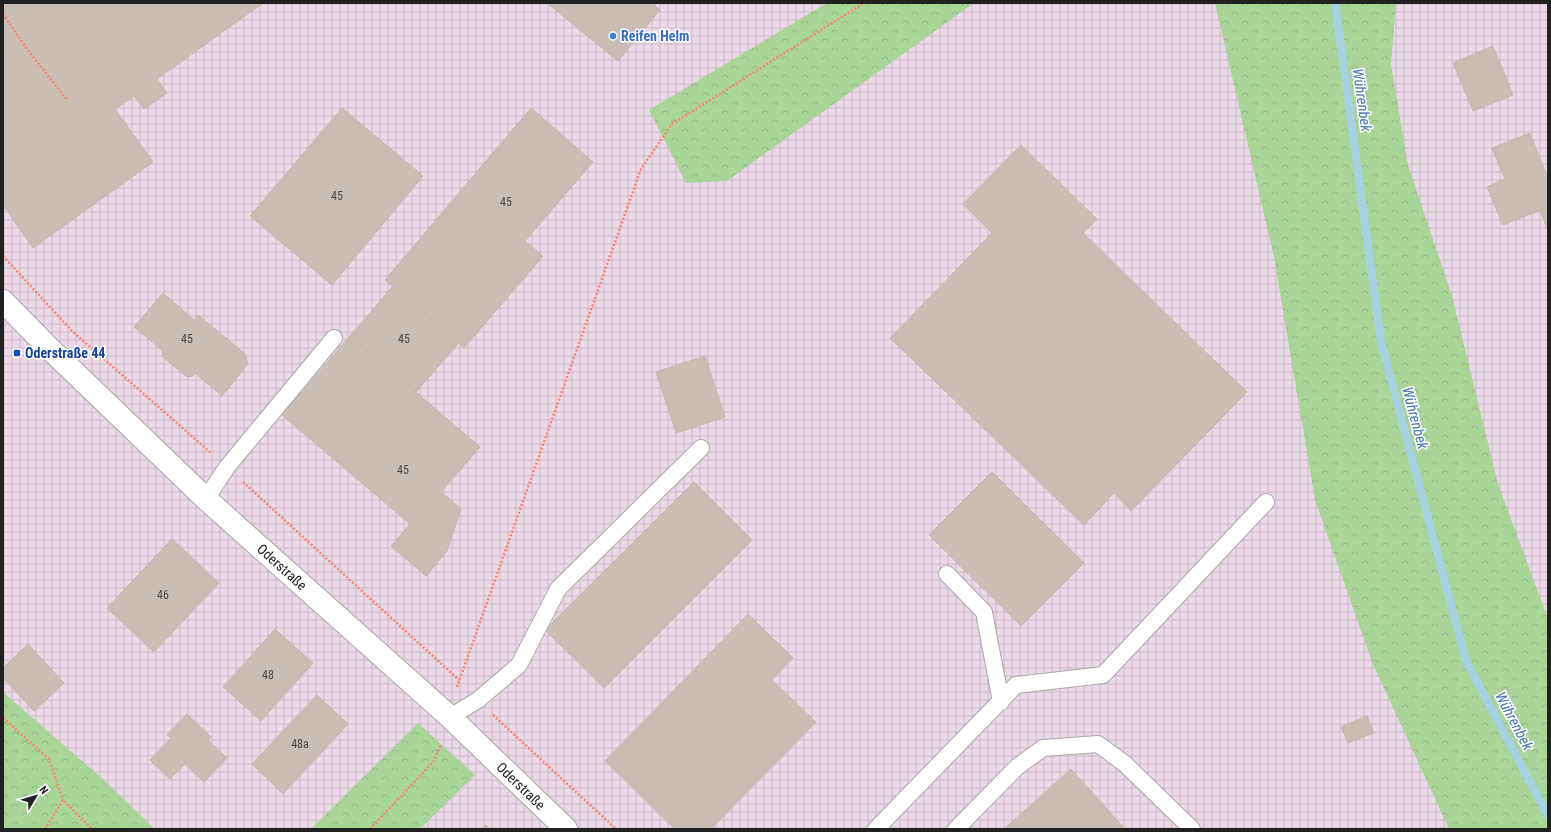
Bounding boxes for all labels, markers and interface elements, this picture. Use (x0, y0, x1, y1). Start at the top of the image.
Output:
place label: Reifen Helm (621, 28, 689, 44)
marker: Reifen Helm (608, 31, 618, 41)
water label: Wührenbek (1349, 67, 1375, 133)
house number: 45 (331, 189, 343, 203)
house number: 45 (500, 195, 512, 209)
house number: 45 (181, 332, 193, 346)
house number: 45 (398, 332, 410, 346)
place label: Oderstraße 44 (25, 345, 105, 361)
marker: Oderstraße 44 (12, 348, 22, 358)
water label: Wührenbek (1398, 385, 1432, 452)
house number: 45 (397, 463, 409, 477)
street label: Oderstraße (254, 541, 310, 594)
house number: 46 (157, 588, 169, 602)
house number: 48 (262, 668, 274, 682)
water label: Wührenbek (1491, 689, 1537, 754)
house number: 48a (291, 737, 309, 751)
street label: Oderstraße (493, 759, 549, 813)
north arrow (16, 776, 56, 816)
text: N (36, 783, 51, 797)

